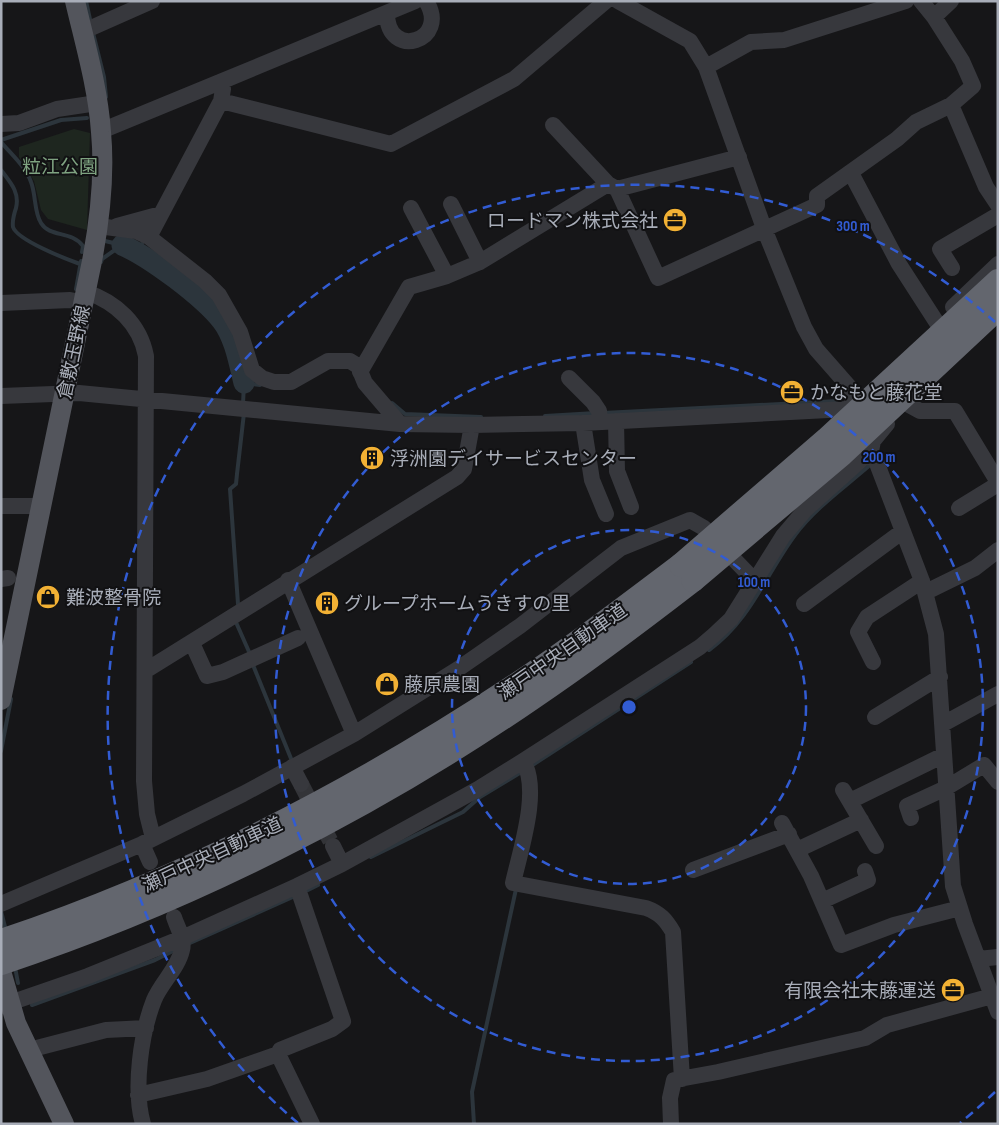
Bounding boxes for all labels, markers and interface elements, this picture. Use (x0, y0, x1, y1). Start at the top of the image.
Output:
park label: 粒江公園 (22, 156, 98, 179)
office icon: ロードマン株式会社 (662, 207, 688, 233)
place label: ロードマン株式会社 (487, 210, 658, 233)
text: 300 m (836, 217, 870, 236)
street label: 倉敷玉野線 (53, 303, 96, 401)
office icon: かなもと藤花堂 (779, 379, 805, 405)
place label: かなもと藤花堂 (810, 382, 943, 405)
building icon: 浮洲園デイサービスセンター (359, 445, 385, 471)
place label: 浮洲園デイサービスセンター (390, 448, 637, 471)
text: 200 m (862, 448, 896, 467)
text: 100 m (738, 573, 770, 592)
shop icon: 難波整骨院 (35, 584, 61, 610)
place label: 難波整骨院 (66, 587, 161, 610)
building icon: グループホームうきすの里 (314, 590, 340, 616)
place label: グループホームうきすの里 (344, 593, 570, 616)
street label: 瀬戸中央自動車道 (494, 599, 632, 705)
shop icon: 藤原農園 (374, 671, 400, 697)
place label: 藤原農園 (404, 674, 480, 697)
centre of rings (620, 698, 638, 716)
street label: 瀬戸中央自動車道 (139, 813, 286, 898)
office icon: 有限会社末藤運送 (940, 977, 966, 1003)
place label: 有限会社末藤運送 (784, 980, 936, 1003)

